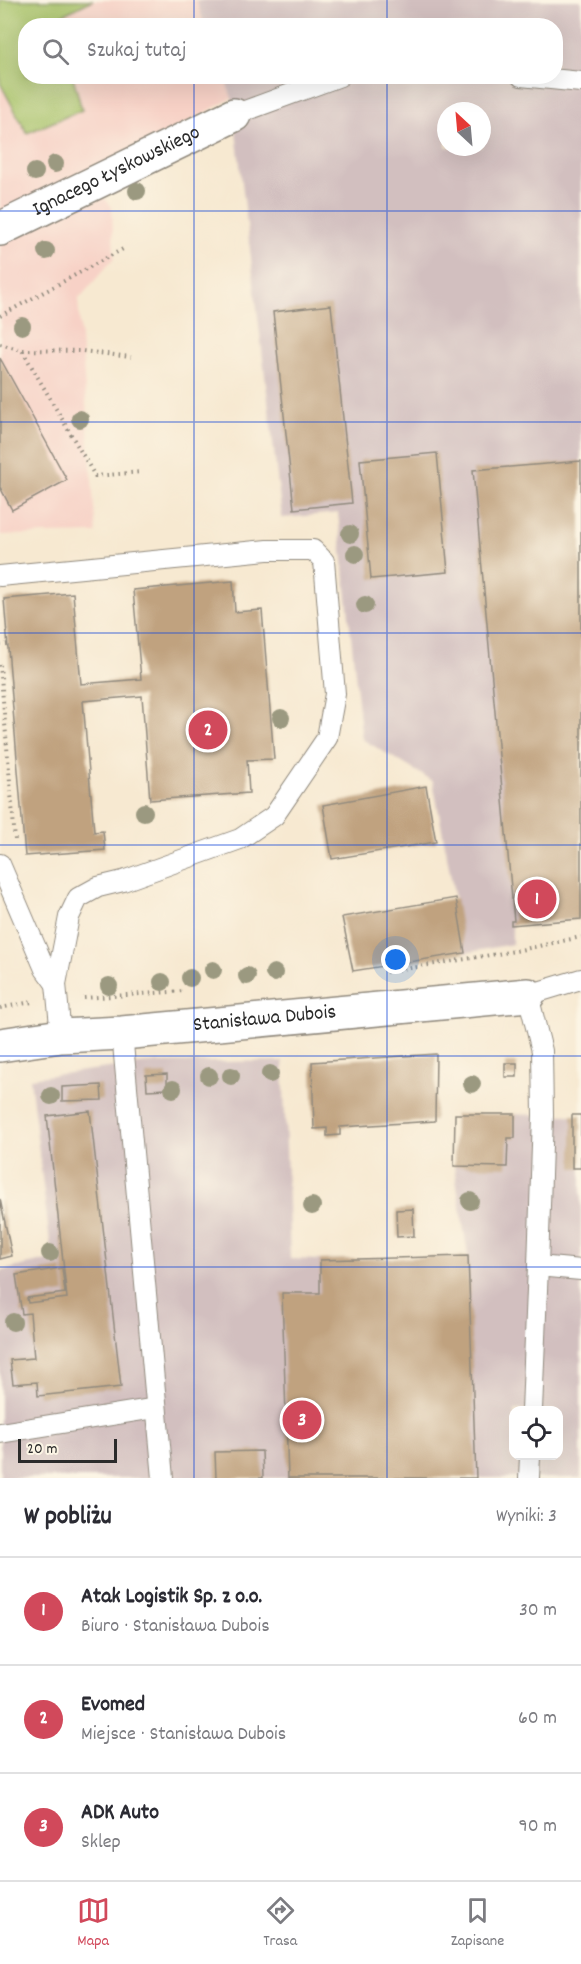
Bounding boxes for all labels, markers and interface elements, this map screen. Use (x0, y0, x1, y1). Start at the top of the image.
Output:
search box (18, 18, 563, 84)
icon: search (39, 35, 72, 68)
text: Szukaj tutaj (87, 36, 186, 67)
north arrow (437, 102, 491, 156)
street label: Ignacego Łyskowskiego (28, 118, 206, 226)
pin: 2 (188, 708, 228, 752)
pin: 1 (518, 876, 556, 922)
your location (381, 945, 410, 974)
street label: Stanisława Dubois (192, 998, 338, 1041)
pin: 3 (282, 1398, 322, 1442)
map controls (509, 1406, 563, 1460)
button: locate (509, 1406, 563, 1460)
scale bar (18, 1436, 117, 1464)
text: 20 m (27, 1438, 57, 1461)
text: W pobliżu (24, 1499, 112, 1536)
text: Wyniki: 3 (496, 1503, 557, 1531)
text: Atak Logistik Sp. z o.o. (81, 1582, 262, 1613)
text: 1 (41, 1597, 46, 1625)
text: 30 m (519, 1597, 557, 1625)
text: Biuro · Stanisława Dubois (81, 1613, 270, 1641)
text: Evomed (81, 1690, 145, 1721)
text: 2 (39, 1705, 48, 1733)
text: 60 m (518, 1705, 557, 1733)
text: Miejsce · Stanisława Dubois (81, 1721, 286, 1749)
text: ADK Auto (81, 1798, 159, 1829)
text: 3 (39, 1813, 48, 1841)
text: 90 m (519, 1813, 557, 1841)
text: Sklep (81, 1829, 121, 1857)
tab: Mapa (77, 1894, 110, 1953)
tab: Trasa (263, 1894, 297, 1953)
tab: Zapisane (451, 1894, 504, 1953)

